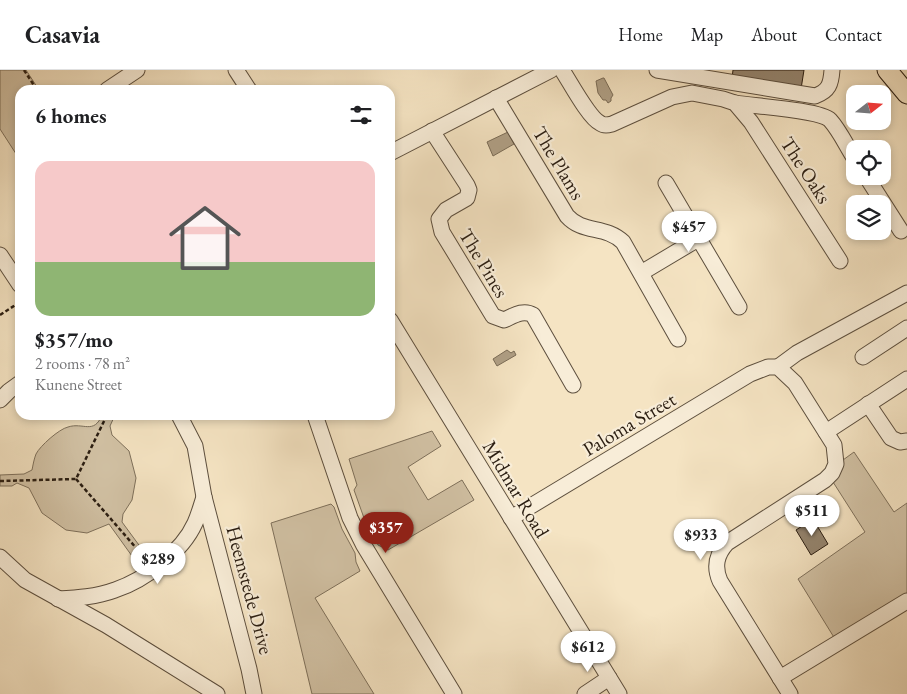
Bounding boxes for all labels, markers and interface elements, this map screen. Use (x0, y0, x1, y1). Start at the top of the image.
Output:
text: Casavia (25, 19, 100, 50)
text: Home (618, 23, 663, 46)
text: Map (691, 23, 723, 46)
text: About (751, 23, 797, 46)
text: Contact (825, 23, 882, 46)
north arrow (846, 85, 891, 130)
map controls (846, 85, 891, 240)
icon: filters (347, 101, 375, 129)
text: 6 homes (35, 102, 107, 129)
street label: The Plams (527, 121, 591, 205)
street label: The Oaks (775, 132, 837, 208)
button: locate (846, 140, 891, 185)
icon: home (160, 193, 250, 283)
button: layers (846, 195, 891, 240)
pin: $457 (659, 210, 719, 253)
text: $457 (673, 216, 705, 237)
street label: The Pines (453, 224, 515, 302)
text: $357/mo (35, 326, 113, 353)
text: 2 rooms · 78 m² (35, 353, 130, 374)
text: Kunene Street (35, 374, 122, 395)
street label: Paloma Street (578, 386, 681, 462)
street label: Midmar Road (477, 436, 556, 543)
pin: $511 (782, 494, 842, 537)
text: $511 (796, 500, 828, 521)
pin: $357 (356, 512, 416, 554)
text: $357 (370, 517, 402, 538)
pin: $933 (671, 518, 731, 561)
street label: Heemstede Drive (220, 523, 280, 657)
text: $933 (685, 524, 717, 545)
pin: $289 (128, 542, 188, 585)
text: $289 (142, 548, 174, 569)
pin: $612 (558, 630, 618, 673)
text: $612 (572, 636, 604, 657)

